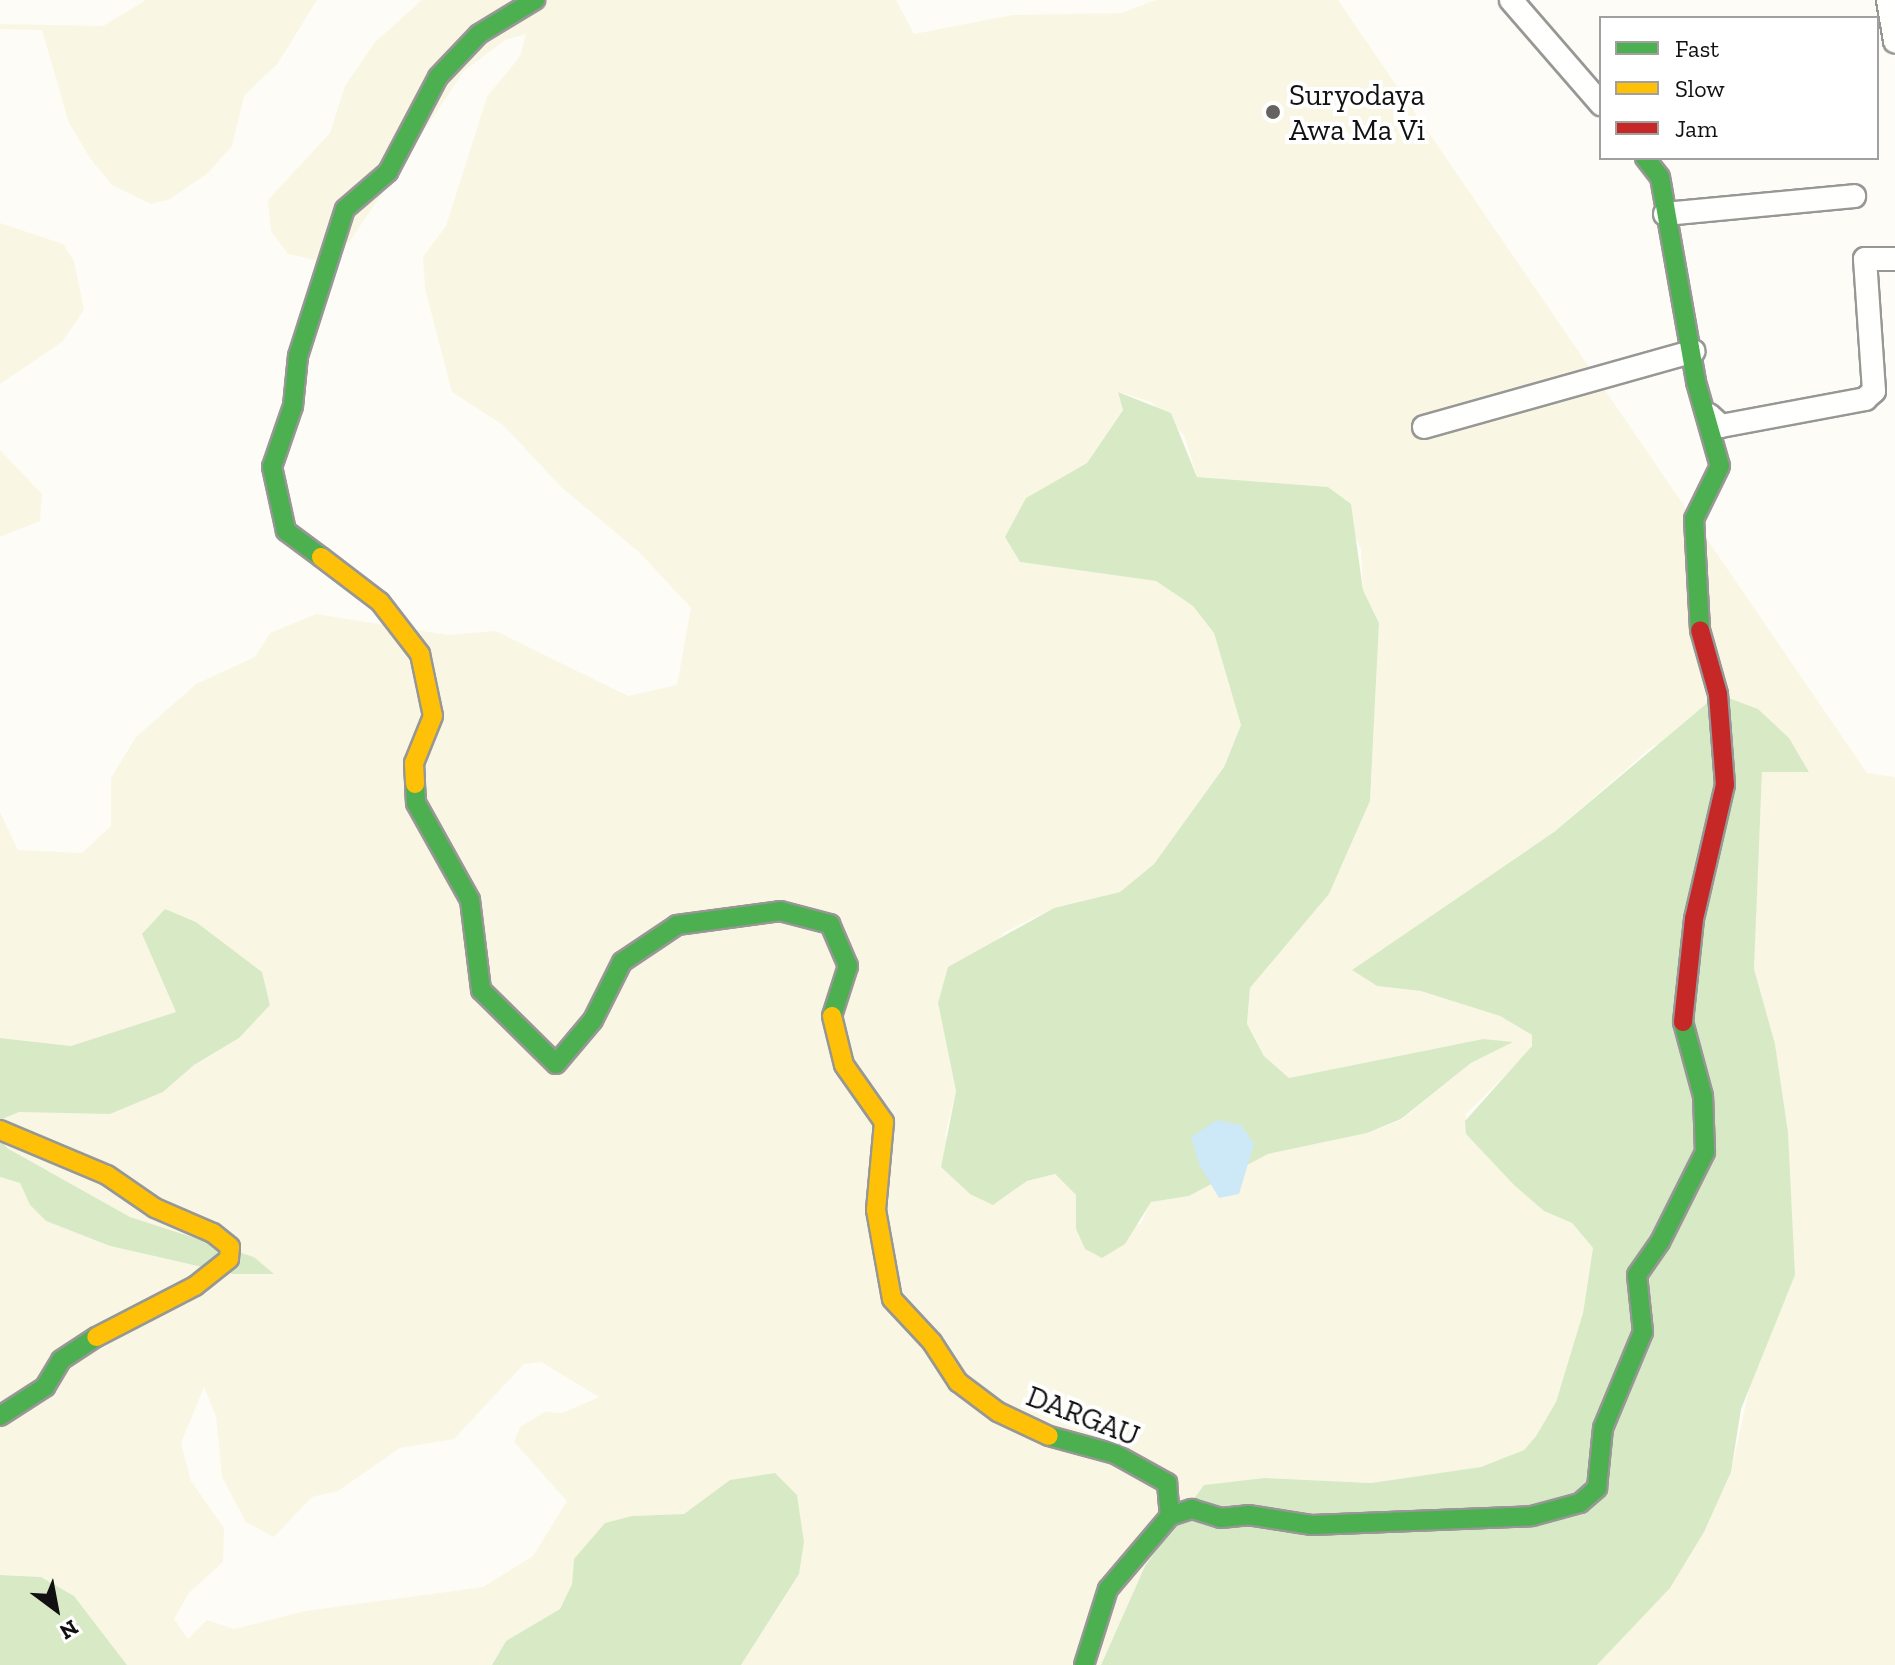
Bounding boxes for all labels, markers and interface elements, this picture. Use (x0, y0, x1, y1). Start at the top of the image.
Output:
legend (1599, 16, 1879, 160)
text: Fast (1675, 34, 1719, 63)
text: Slow (1675, 74, 1725, 103)
place label: Suryodaya Awa Ma Vi (1289, 77, 1426, 148)
marker: Suryodaya Awa Ma Vi (1264, 103, 1282, 121)
text: Jam (1675, 114, 1718, 143)
street label: DARGAU (1021, 1378, 1145, 1454)
north arrow (16, 1569, 96, 1649)
text: N (55, 1614, 83, 1646)

